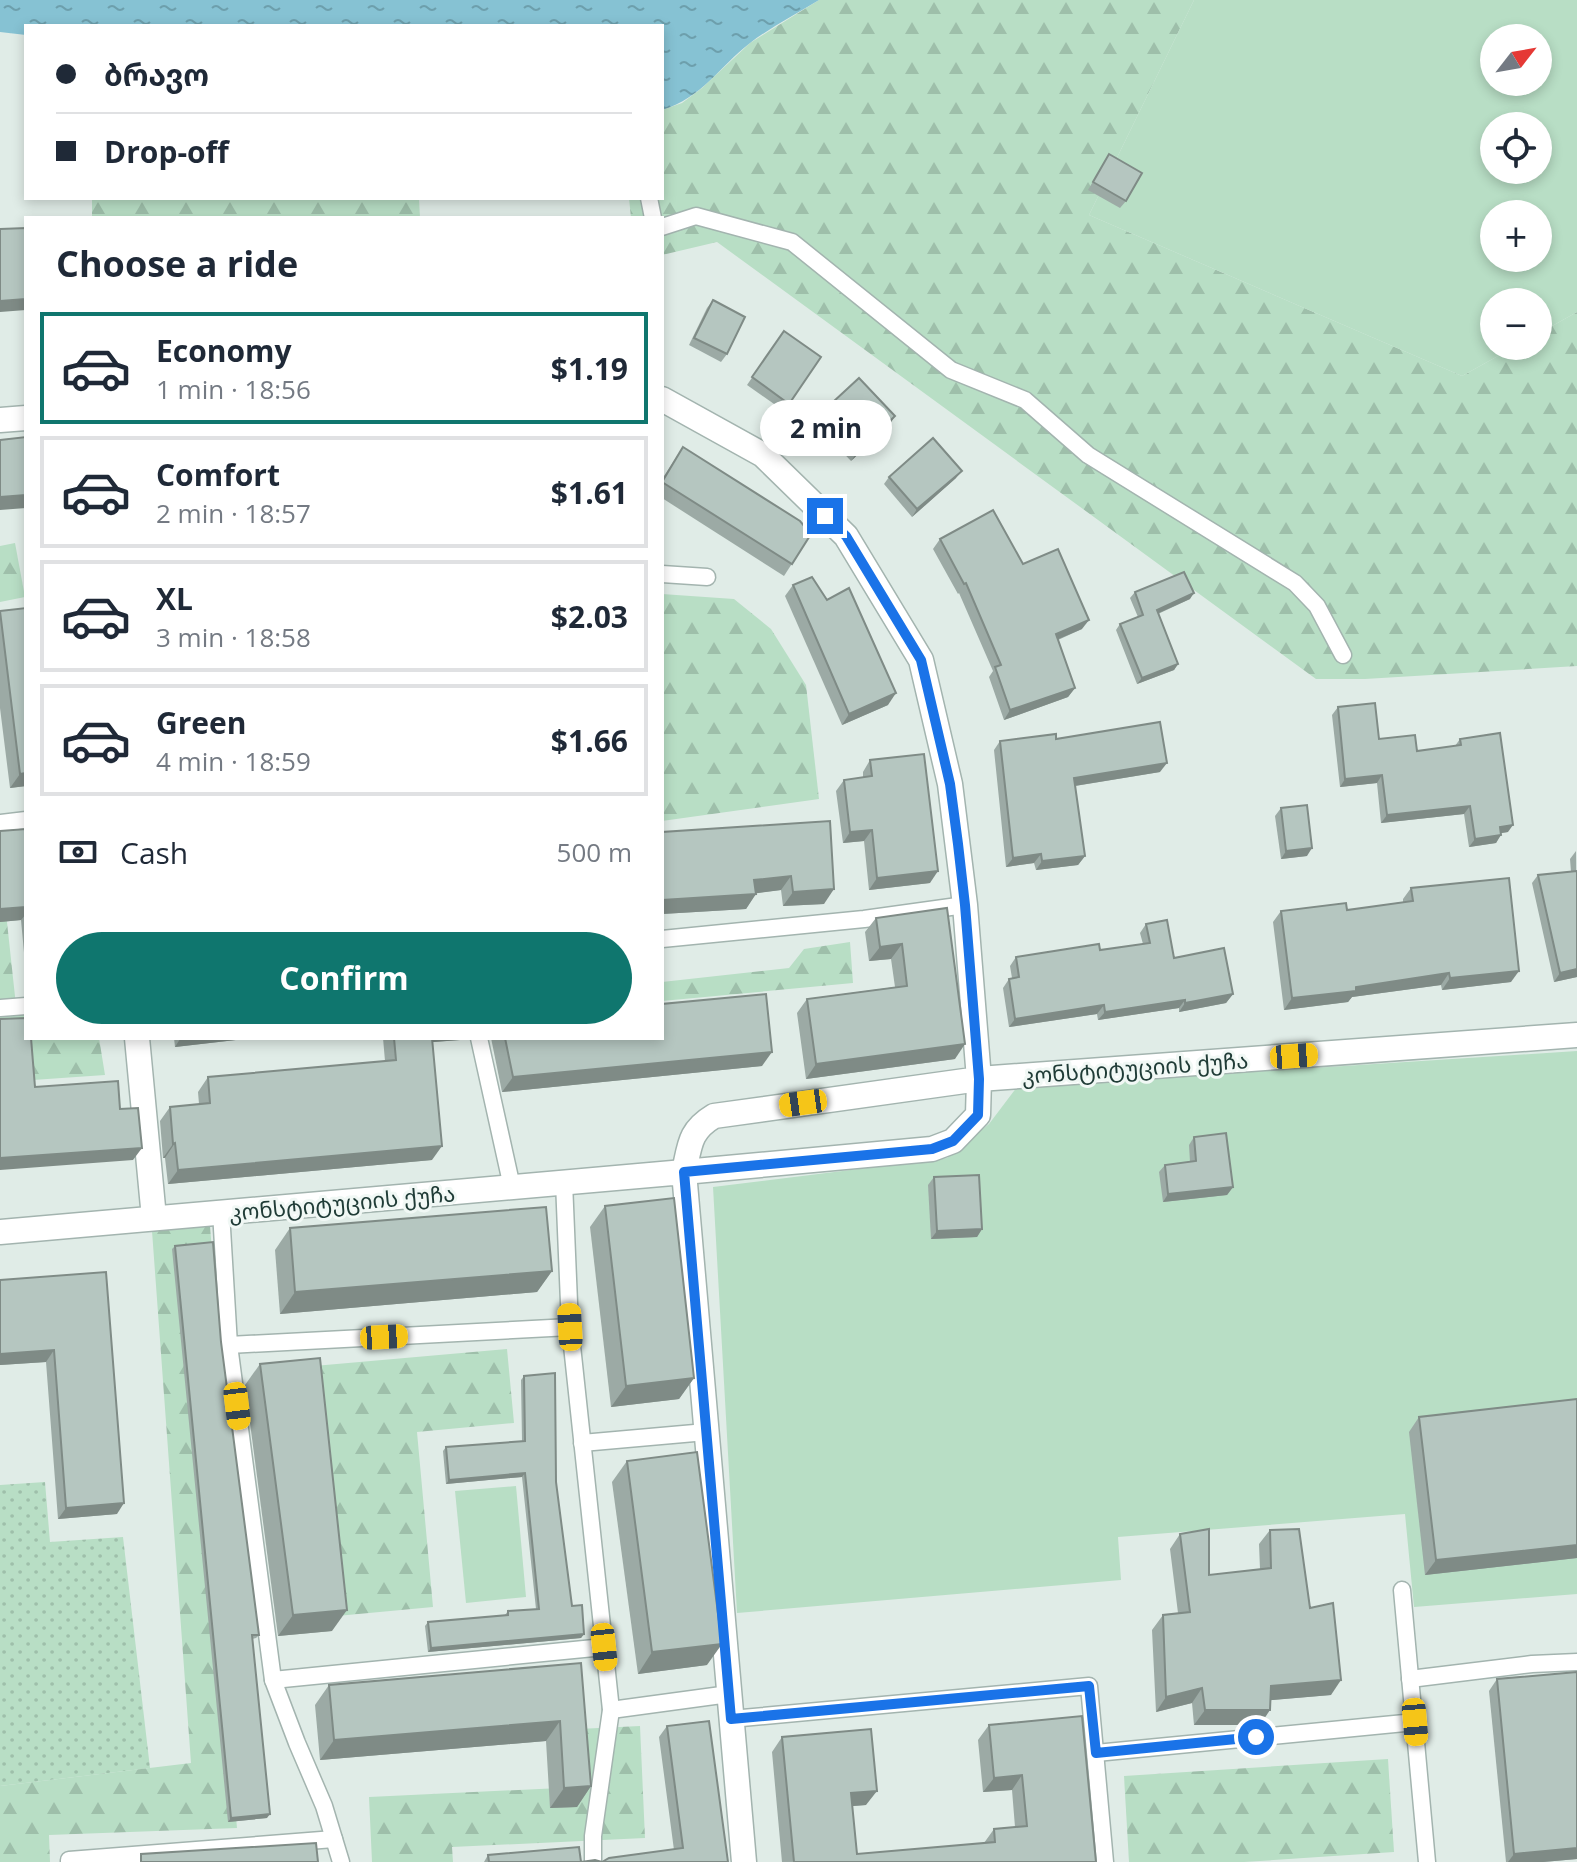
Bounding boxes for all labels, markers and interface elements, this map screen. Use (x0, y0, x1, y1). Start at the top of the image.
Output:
north arrow (1480, 24, 1552, 96)
map controls (1480, 24, 1552, 360)
text: ბრავო (104, 54, 209, 95)
button: locate (1480, 112, 1552, 184)
text: Drop-off (104, 131, 229, 172)
button: + (1480, 200, 1552, 272)
text: Choose a ride (56, 239, 298, 288)
button: − (1480, 288, 1552, 360)
text: Economy (156, 330, 292, 371)
icon: car (60, 332, 132, 404)
text: $1.19 (551, 348, 628, 389)
text: 1 min · 18:56 (156, 371, 311, 407)
callout: 2 min (759, 400, 891, 456)
text: 2 min (790, 410, 862, 446)
text: Comfort (156, 454, 280, 495)
icon: car (60, 456, 132, 528)
text: $1.61 (551, 472, 628, 513)
text: 2 min · 18:57 (156, 495, 311, 531)
route end (807, 498, 843, 534)
text: XL (156, 578, 193, 619)
icon: car (60, 580, 132, 652)
text: $2.03 (551, 596, 628, 637)
text: 3 min · 18:58 (156, 619, 311, 655)
text: Green (156, 702, 247, 743)
icon: car (60, 704, 132, 776)
text: $1.66 (551, 720, 628, 761)
text: 4 min · 18:59 (156, 743, 311, 779)
icon: cash (56, 830, 100, 874)
text: Cash (120, 832, 188, 873)
text: 500 m (557, 834, 632, 870)
button: Confirm (56, 932, 632, 1024)
car (1269, 1042, 1319, 1070)
street label: კონსტიტუციის ქუჩა (1021, 1044, 1249, 1090)
car (778, 1088, 828, 1118)
street label: კონსტიტუციის ქუჩა (228, 1177, 456, 1227)
car (557, 1302, 583, 1352)
car (359, 1324, 409, 1350)
car (222, 1381, 252, 1431)
car (590, 1622, 618, 1672)
car (1401, 1697, 1429, 1747)
route start (1238, 1719, 1274, 1755)

